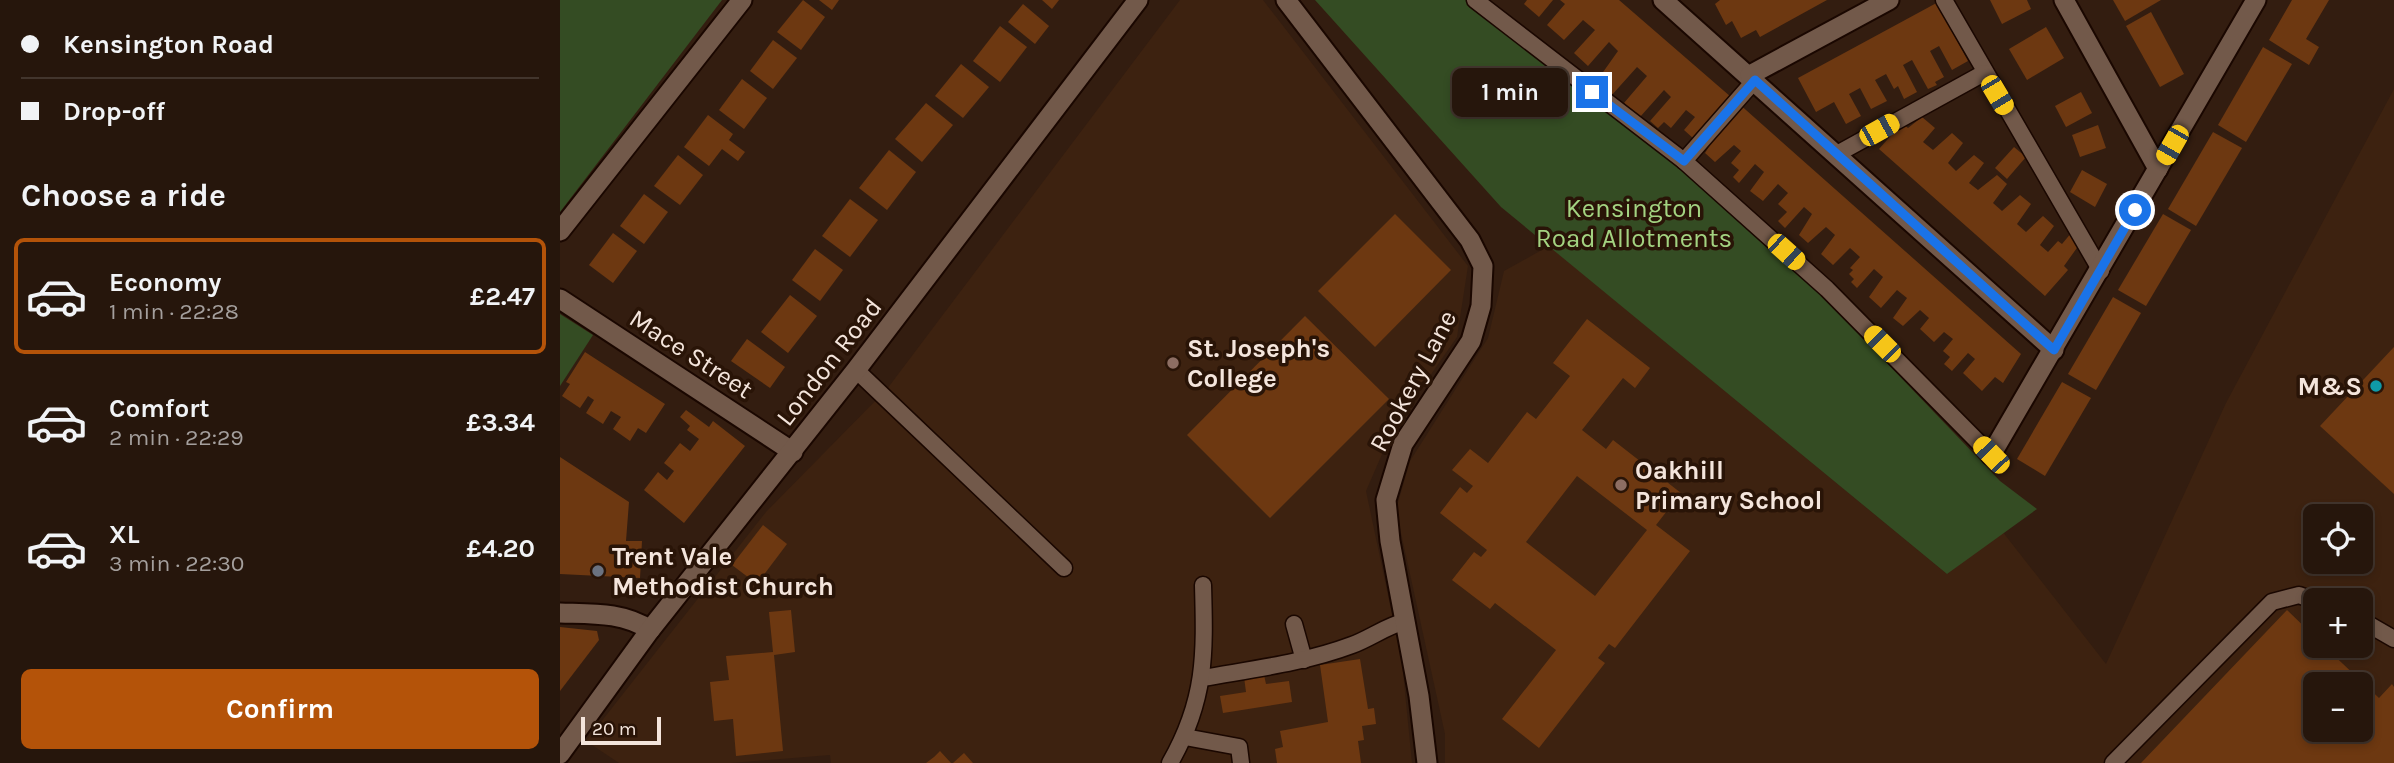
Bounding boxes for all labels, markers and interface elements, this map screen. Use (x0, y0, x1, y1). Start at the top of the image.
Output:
text: Kensington Road (63, 29, 274, 60)
callout: 1 min (1452, 68, 1567, 116)
car (1978, 72, 2017, 118)
route end (1576, 76, 1608, 108)
text: 1 min (1481, 79, 1539, 106)
text: Drop-off (63, 96, 165, 127)
car (1856, 111, 1903, 149)
car (2153, 122, 2192, 168)
text: Choose a ride (21, 177, 226, 214)
park label: Kensington Road Allotments (1536, 193, 1732, 254)
route start (2119, 194, 2151, 226)
car (1764, 230, 1809, 274)
icon: car (25, 265, 88, 328)
text: Economy (109, 267, 221, 298)
text: £2.47 (470, 281, 535, 312)
street label: London Road (770, 292, 888, 432)
text: 1 min · 22:28 (109, 298, 239, 325)
street label: Mace Street (624, 303, 759, 405)
street label: Rookery Lane (1363, 305, 1463, 457)
car (1860, 322, 1905, 366)
place label: St. Joseph's College (1187, 333, 1330, 394)
marker: St. Joseph's College (1165, 355, 1181, 371)
place label: M&S (2298, 371, 2362, 402)
marker: M&S (2368, 378, 2384, 394)
icon: car (25, 391, 88, 454)
text: Comfort (109, 393, 210, 424)
text: £3.34 (466, 407, 535, 438)
text: 2 min · 22:29 (109, 424, 244, 451)
car (1969, 433, 2014, 477)
place label: Oakhill Primary School (1635, 455, 1822, 516)
marker: Oakhill Primary School (1613, 477, 1629, 493)
map controls (2303, 504, 2373, 742)
button: locate (2303, 504, 2373, 574)
icon: car (25, 517, 88, 580)
text: XL (109, 519, 140, 550)
text: £4.20 (466, 533, 535, 564)
place label: Trent Vale Methodist Church (612, 541, 834, 602)
text: 3 min · 22:30 (109, 550, 245, 577)
marker: Trent Vale Methodist Church (590, 563, 606, 579)
button: + (2303, 588, 2373, 658)
button: Confirm (21, 669, 539, 749)
button: − (2303, 672, 2373, 742)
scale bar (581, 714, 662, 746)
text: 20 m (592, 718, 637, 740)

